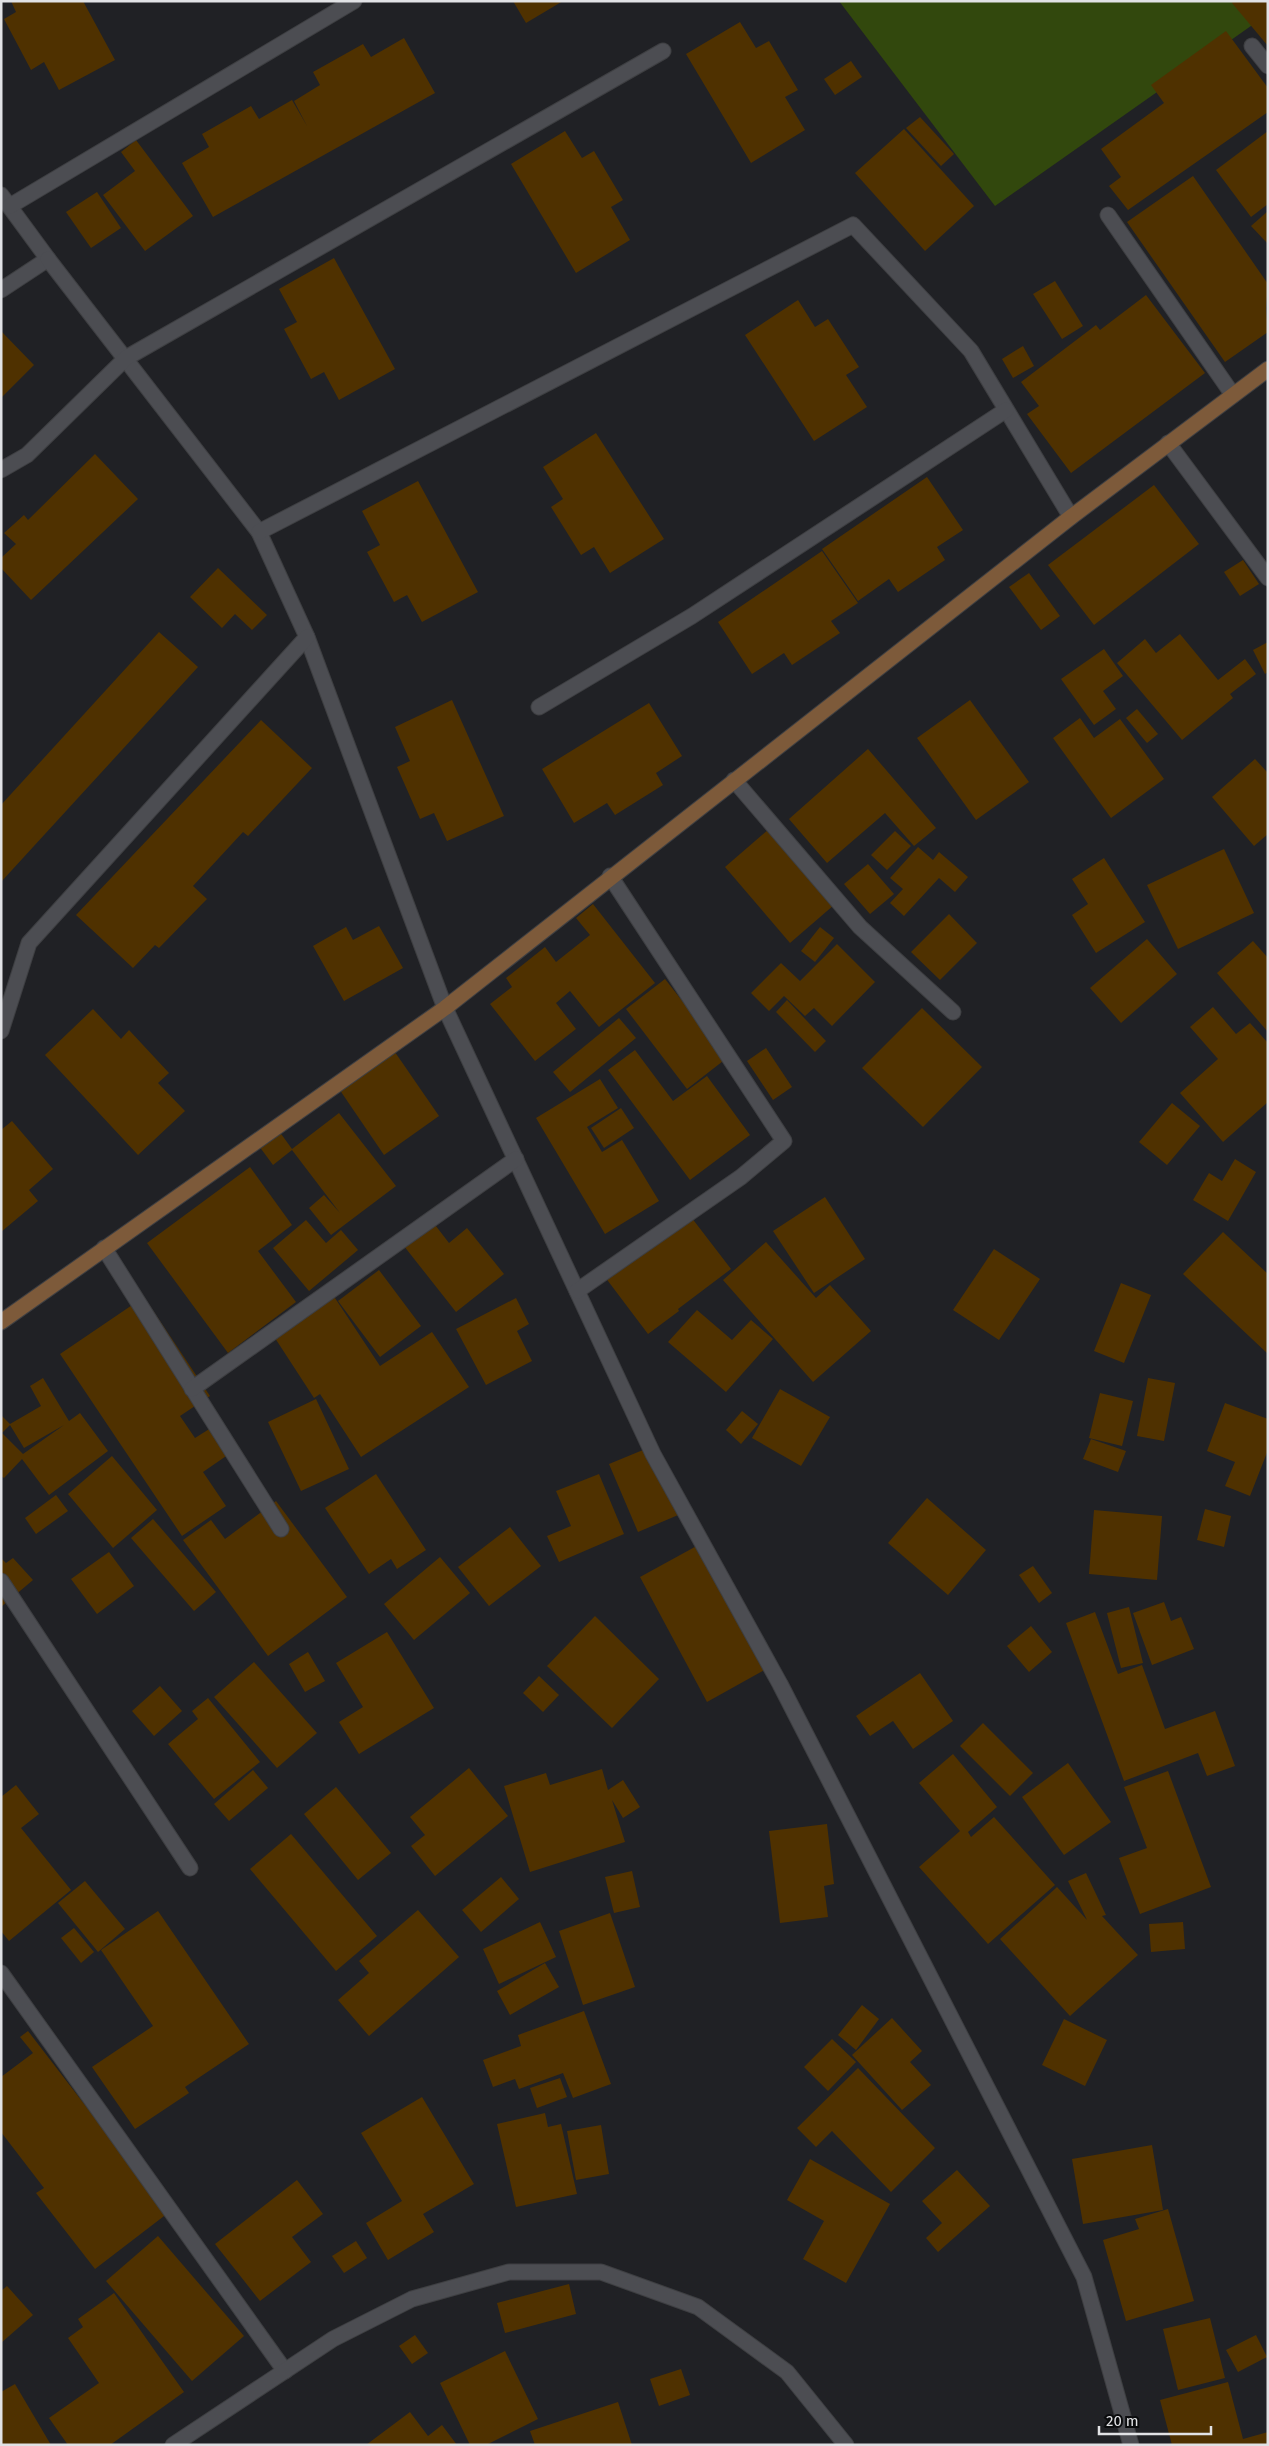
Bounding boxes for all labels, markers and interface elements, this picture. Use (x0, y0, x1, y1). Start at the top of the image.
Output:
scale bar (1099, 2404, 1212, 2436)
text: 20 m (1106, 2412, 1139, 2430)

